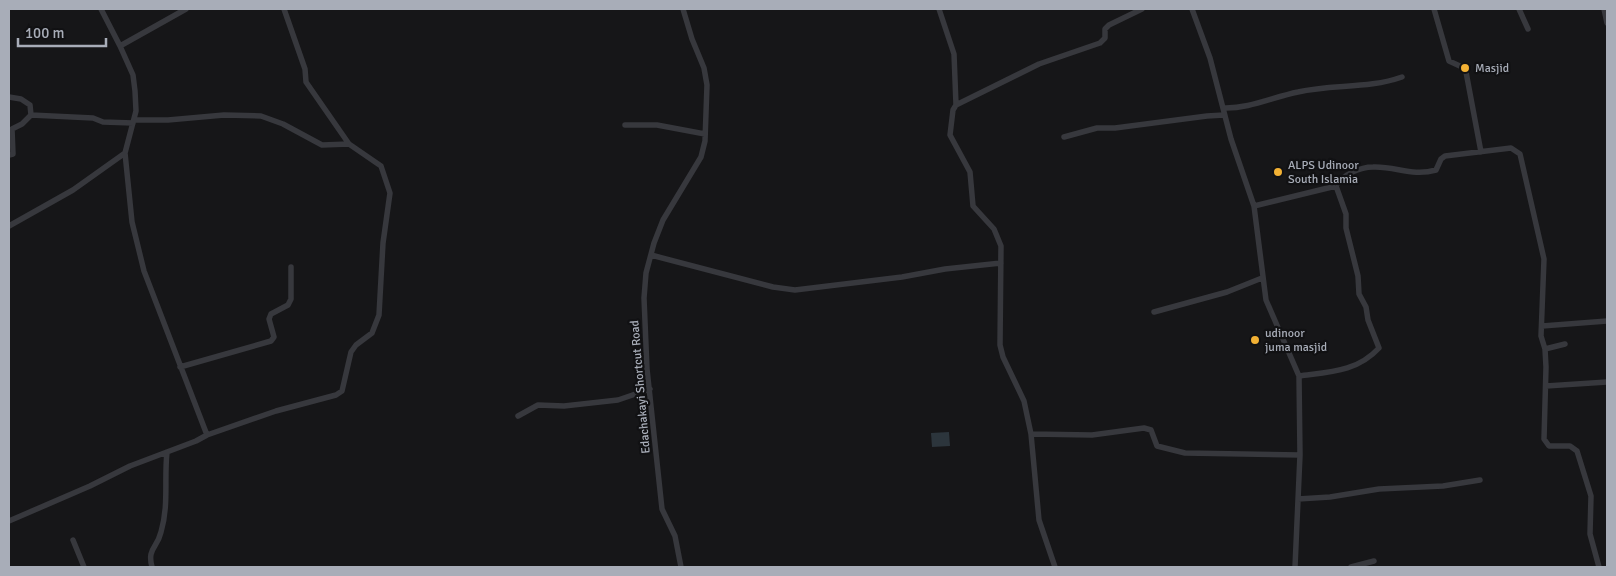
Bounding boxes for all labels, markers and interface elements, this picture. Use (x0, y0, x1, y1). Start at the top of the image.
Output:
scale bar (18, 15, 105, 47)
text: 100 m (25, 24, 65, 42)
place label: Masjid (1475, 61, 1509, 76)
marker: Masjid (1459, 62, 1471, 74)
place label: ALPS Udinoor South Islamia (1288, 158, 1359, 187)
marker: ALPS Udinoor South Islamia (1272, 166, 1284, 178)
street label: Edachakayi Shortcut Road (627, 320, 654, 454)
place label: udinoor juma masjid (1265, 326, 1327, 355)
marker: udinoor juma masjid (1249, 334, 1261, 346)

